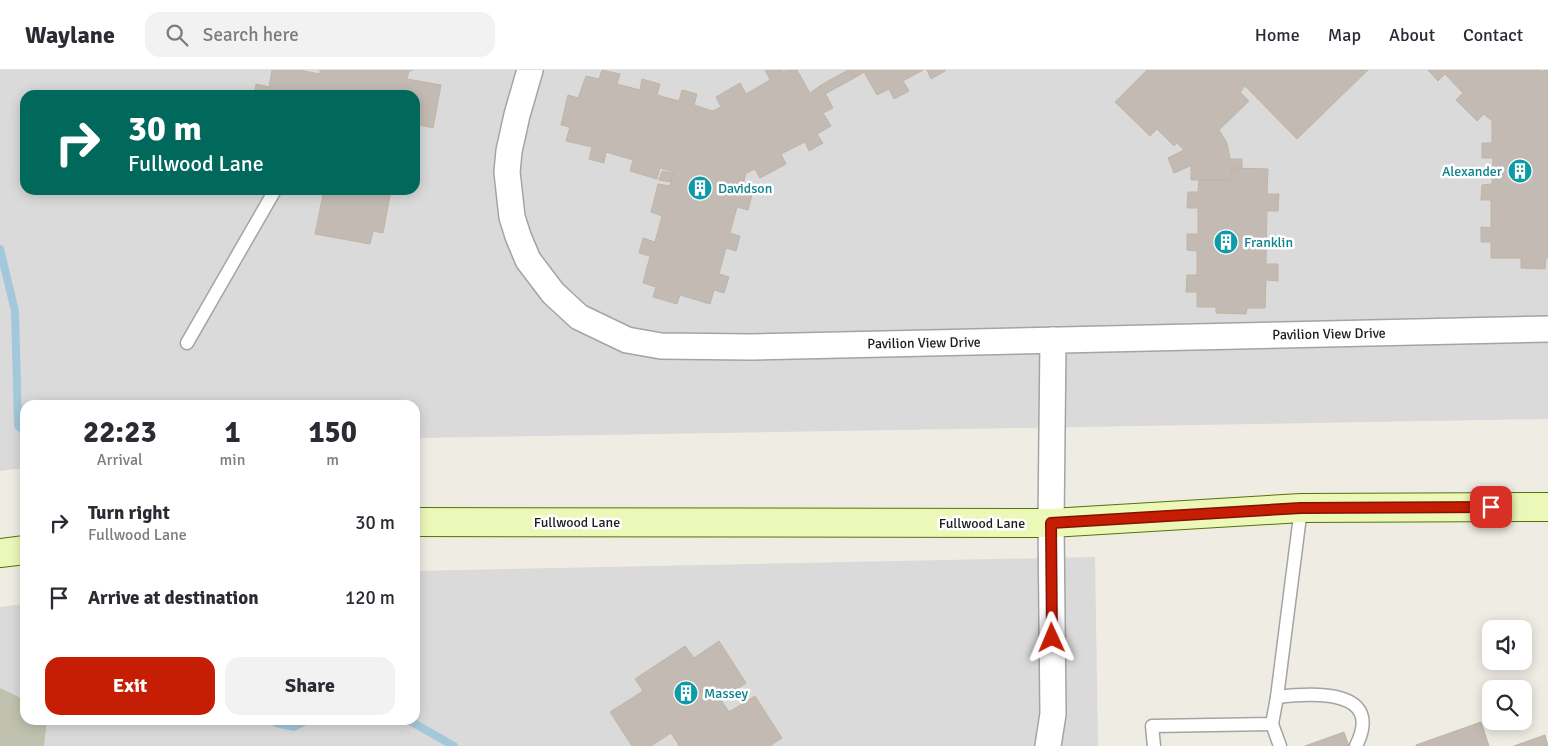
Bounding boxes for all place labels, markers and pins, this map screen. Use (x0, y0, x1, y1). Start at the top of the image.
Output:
building icon: Alexander (1507, 158, 1533, 184)
place label: Alexander (1442, 163, 1503, 180)
building icon: Davidson (687, 175, 713, 201)
place label: Davidson (718, 180, 772, 197)
building icon: Franklin (1213, 229, 1239, 255)
place label: Franklin (1244, 234, 1293, 251)
pin (1470, 486, 1512, 528)
building icon: Massey (673, 680, 699, 706)
place label: Massey (704, 685, 748, 702)

